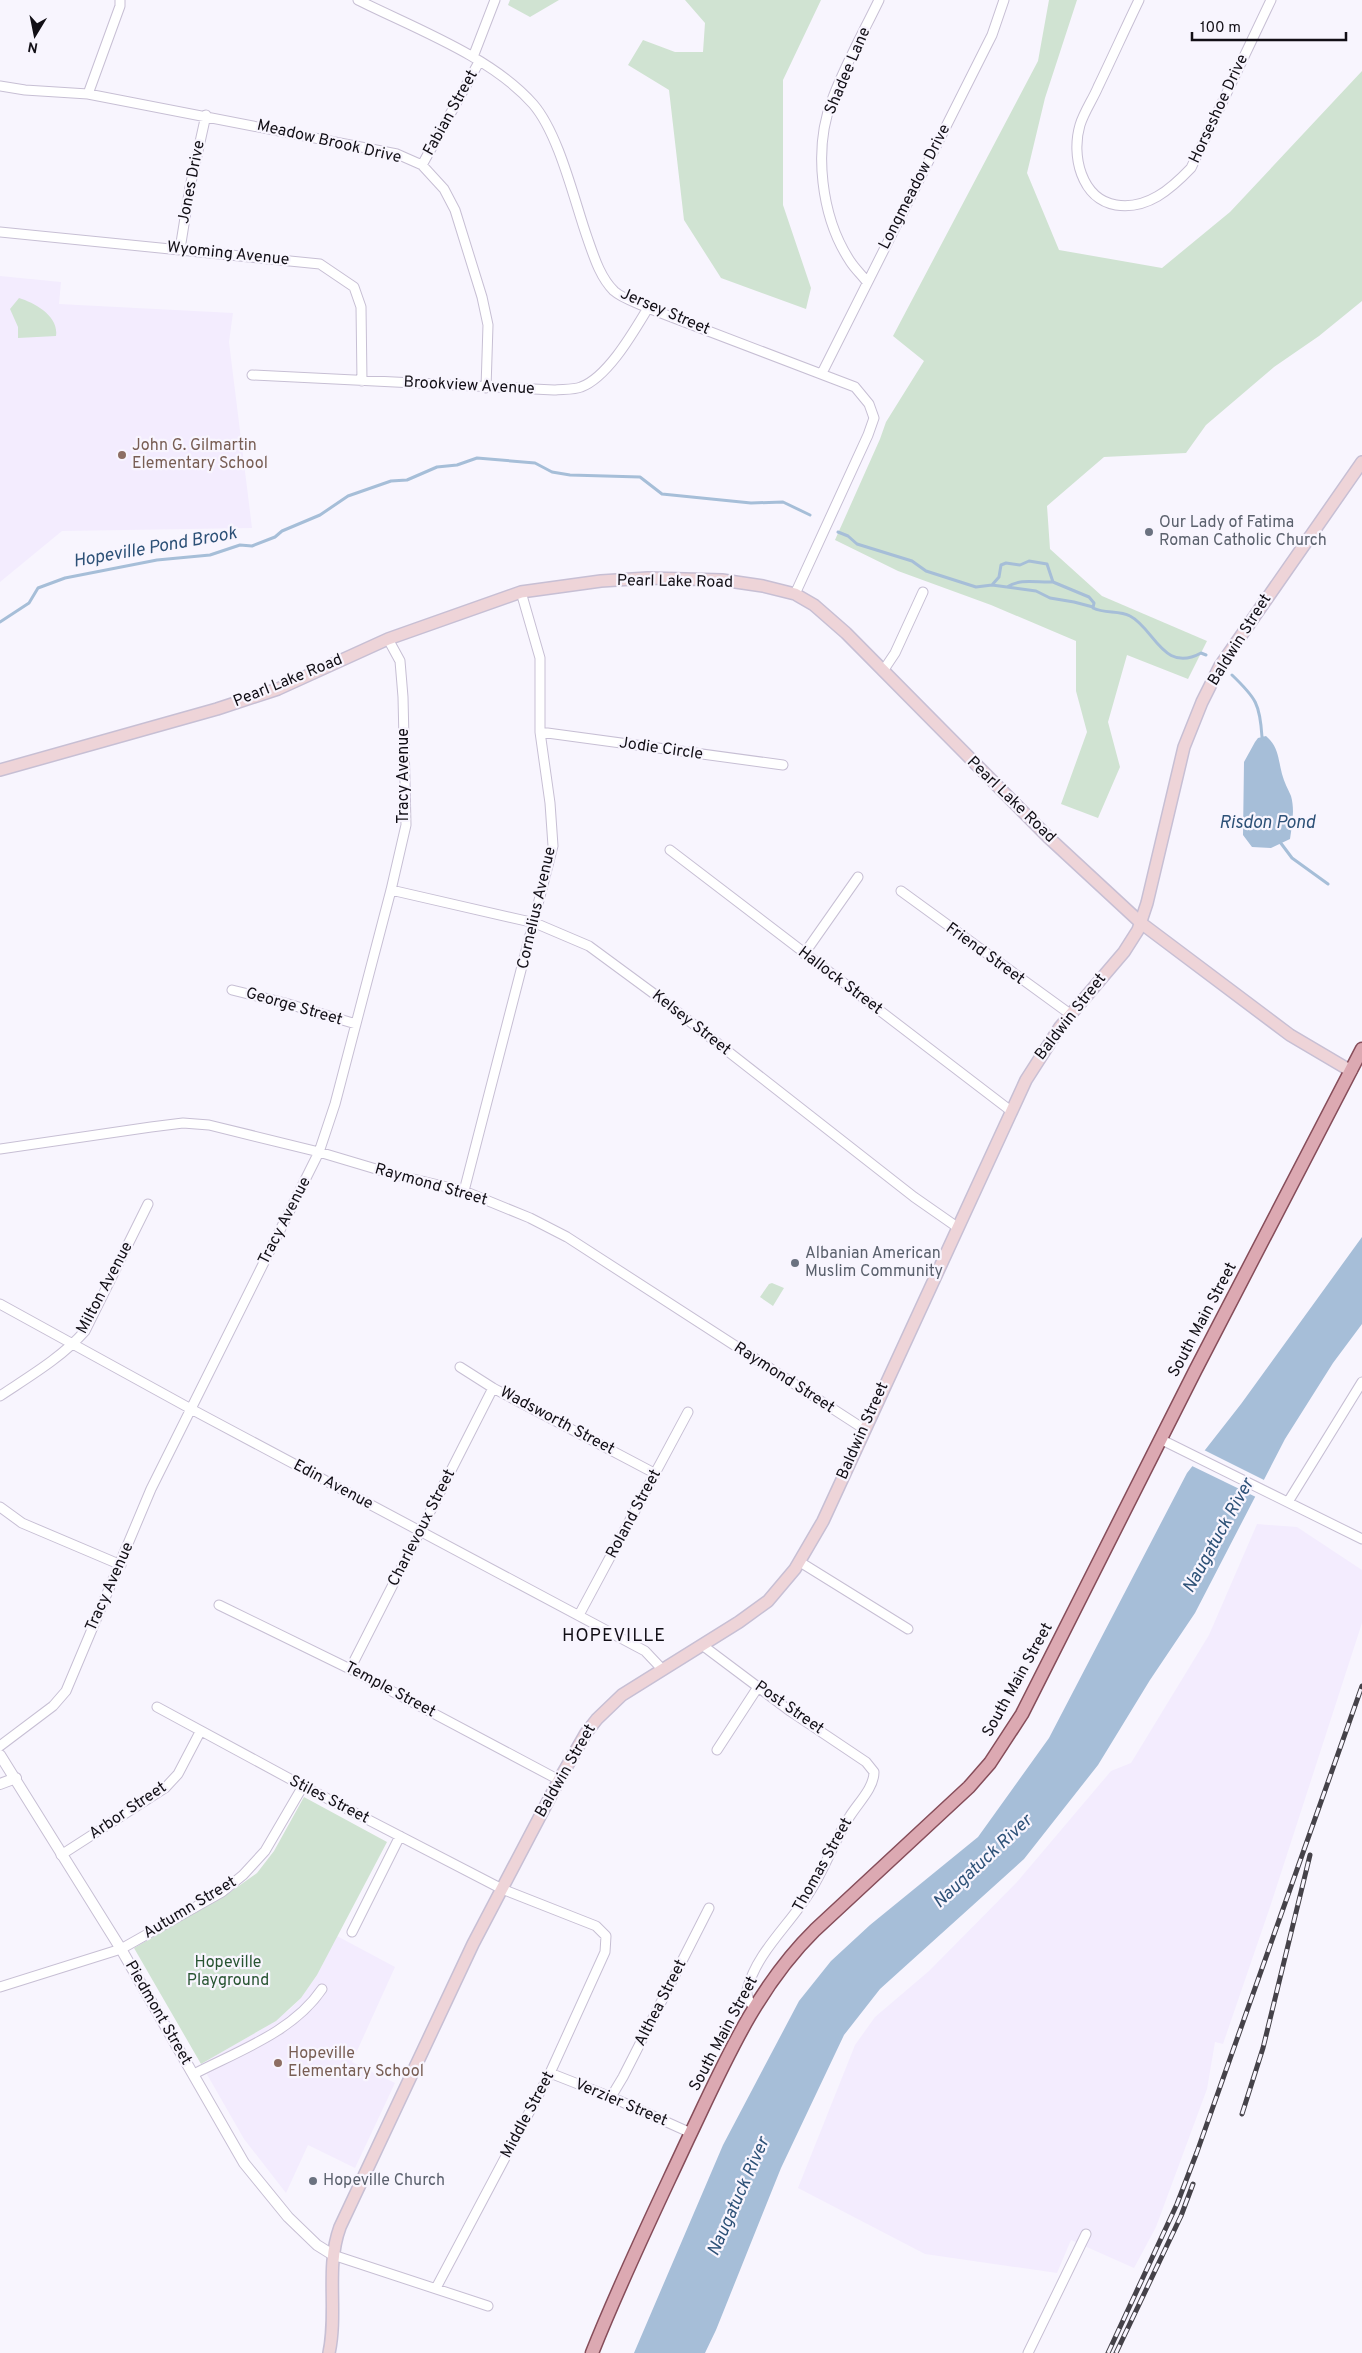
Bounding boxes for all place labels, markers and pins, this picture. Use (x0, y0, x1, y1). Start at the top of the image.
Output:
place label: John G. Gilmartin Elementary School (132, 436, 268, 474)
marker: John G. Gilmartin Elementary School (116, 449, 128, 461)
place label: Our Lady of Fatima Roman Catholic Church (1159, 513, 1327, 551)
marker: Our Lady of Fatima Roman Catholic Church (1143, 526, 1155, 538)
place label: Albanian American Muslim Community (805, 1244, 943, 1282)
marker: Albanian American Muslim Community (789, 1257, 801, 1269)
place label: Hopeville Elementary School (288, 2044, 424, 2082)
marker: Hopeville Elementary School (272, 2057, 284, 2069)
place label: Hopeville Church (323, 2171, 445, 2191)
marker: Hopeville Church (307, 2175, 319, 2187)

